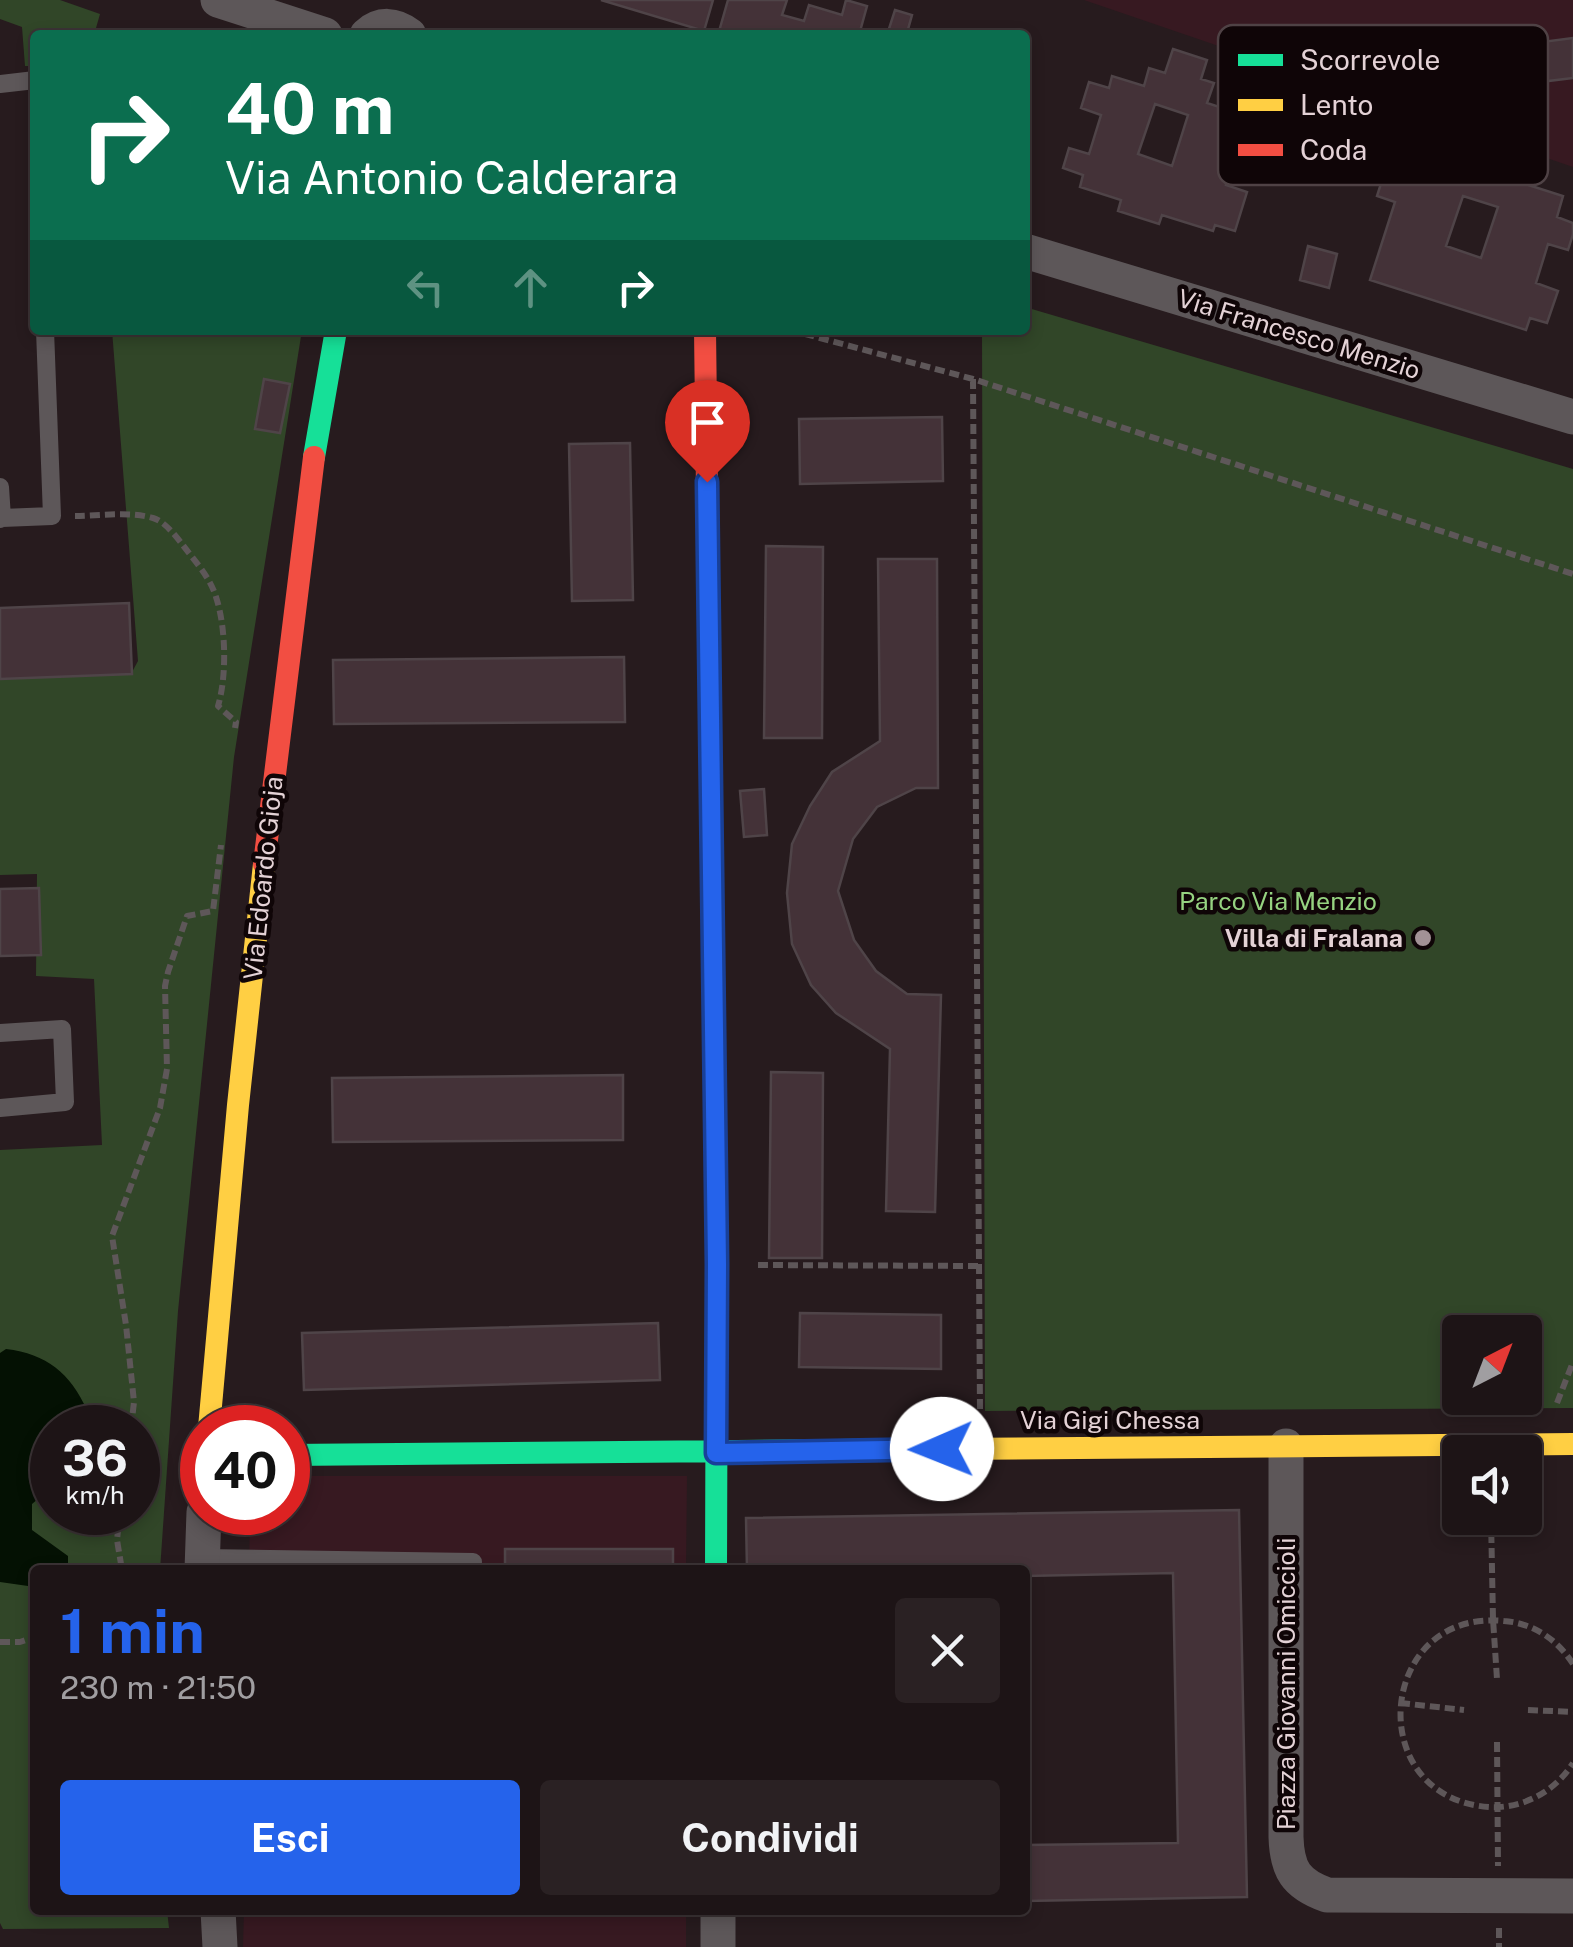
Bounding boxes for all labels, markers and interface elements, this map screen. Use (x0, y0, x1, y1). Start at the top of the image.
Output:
legend (1218, 25, 1548, 185)
text: Scorrevole (1300, 43, 1440, 76)
text: 40 m (225, 67, 395, 150)
icon: right (60, 70, 190, 200)
text: Lento (1300, 88, 1373, 121)
text: Coda (1300, 133, 1367, 166)
text: Via Antonio Calderara (225, 151, 678, 204)
icon: left (398, 260, 453, 315)
icon: ahead (503, 260, 558, 315)
icon: right (608, 260, 663, 315)
street label: Via Francesco Menzio (1174, 283, 1424, 385)
pin (665, 380, 750, 483)
icon: arrive (680, 395, 735, 450)
street label: Via Edoardo Gioja (237, 775, 289, 981)
park label: Parco Via Menzio (1179, 886, 1377, 916)
place label: Villa di Fralana (1225, 923, 1403, 953)
marker: Villa di Fralana (1412, 927, 1434, 949)
north arrow (1442, 1315, 1542, 1415)
map controls (1442, 1315, 1542, 1535)
position arrow (890, 1397, 994, 1501)
speed limit sign: 40 (180, 1405, 310, 1535)
street label: Via Gigi Chessa (1020, 1405, 1200, 1435)
text: 36 (62, 1428, 128, 1487)
button: sound (1442, 1435, 1542, 1535)
text: km/h (66, 1480, 124, 1510)
street label: Piazza Giovanni Omiccioli (1271, 1538, 1301, 1830)
text: 1 min (60, 1596, 205, 1667)
button: close (895, 1598, 1000, 1703)
text: 230 m · 21:50 (60, 1669, 256, 1706)
button: Esci (60, 1780, 520, 1895)
button: Condividi (540, 1780, 1000, 1895)

